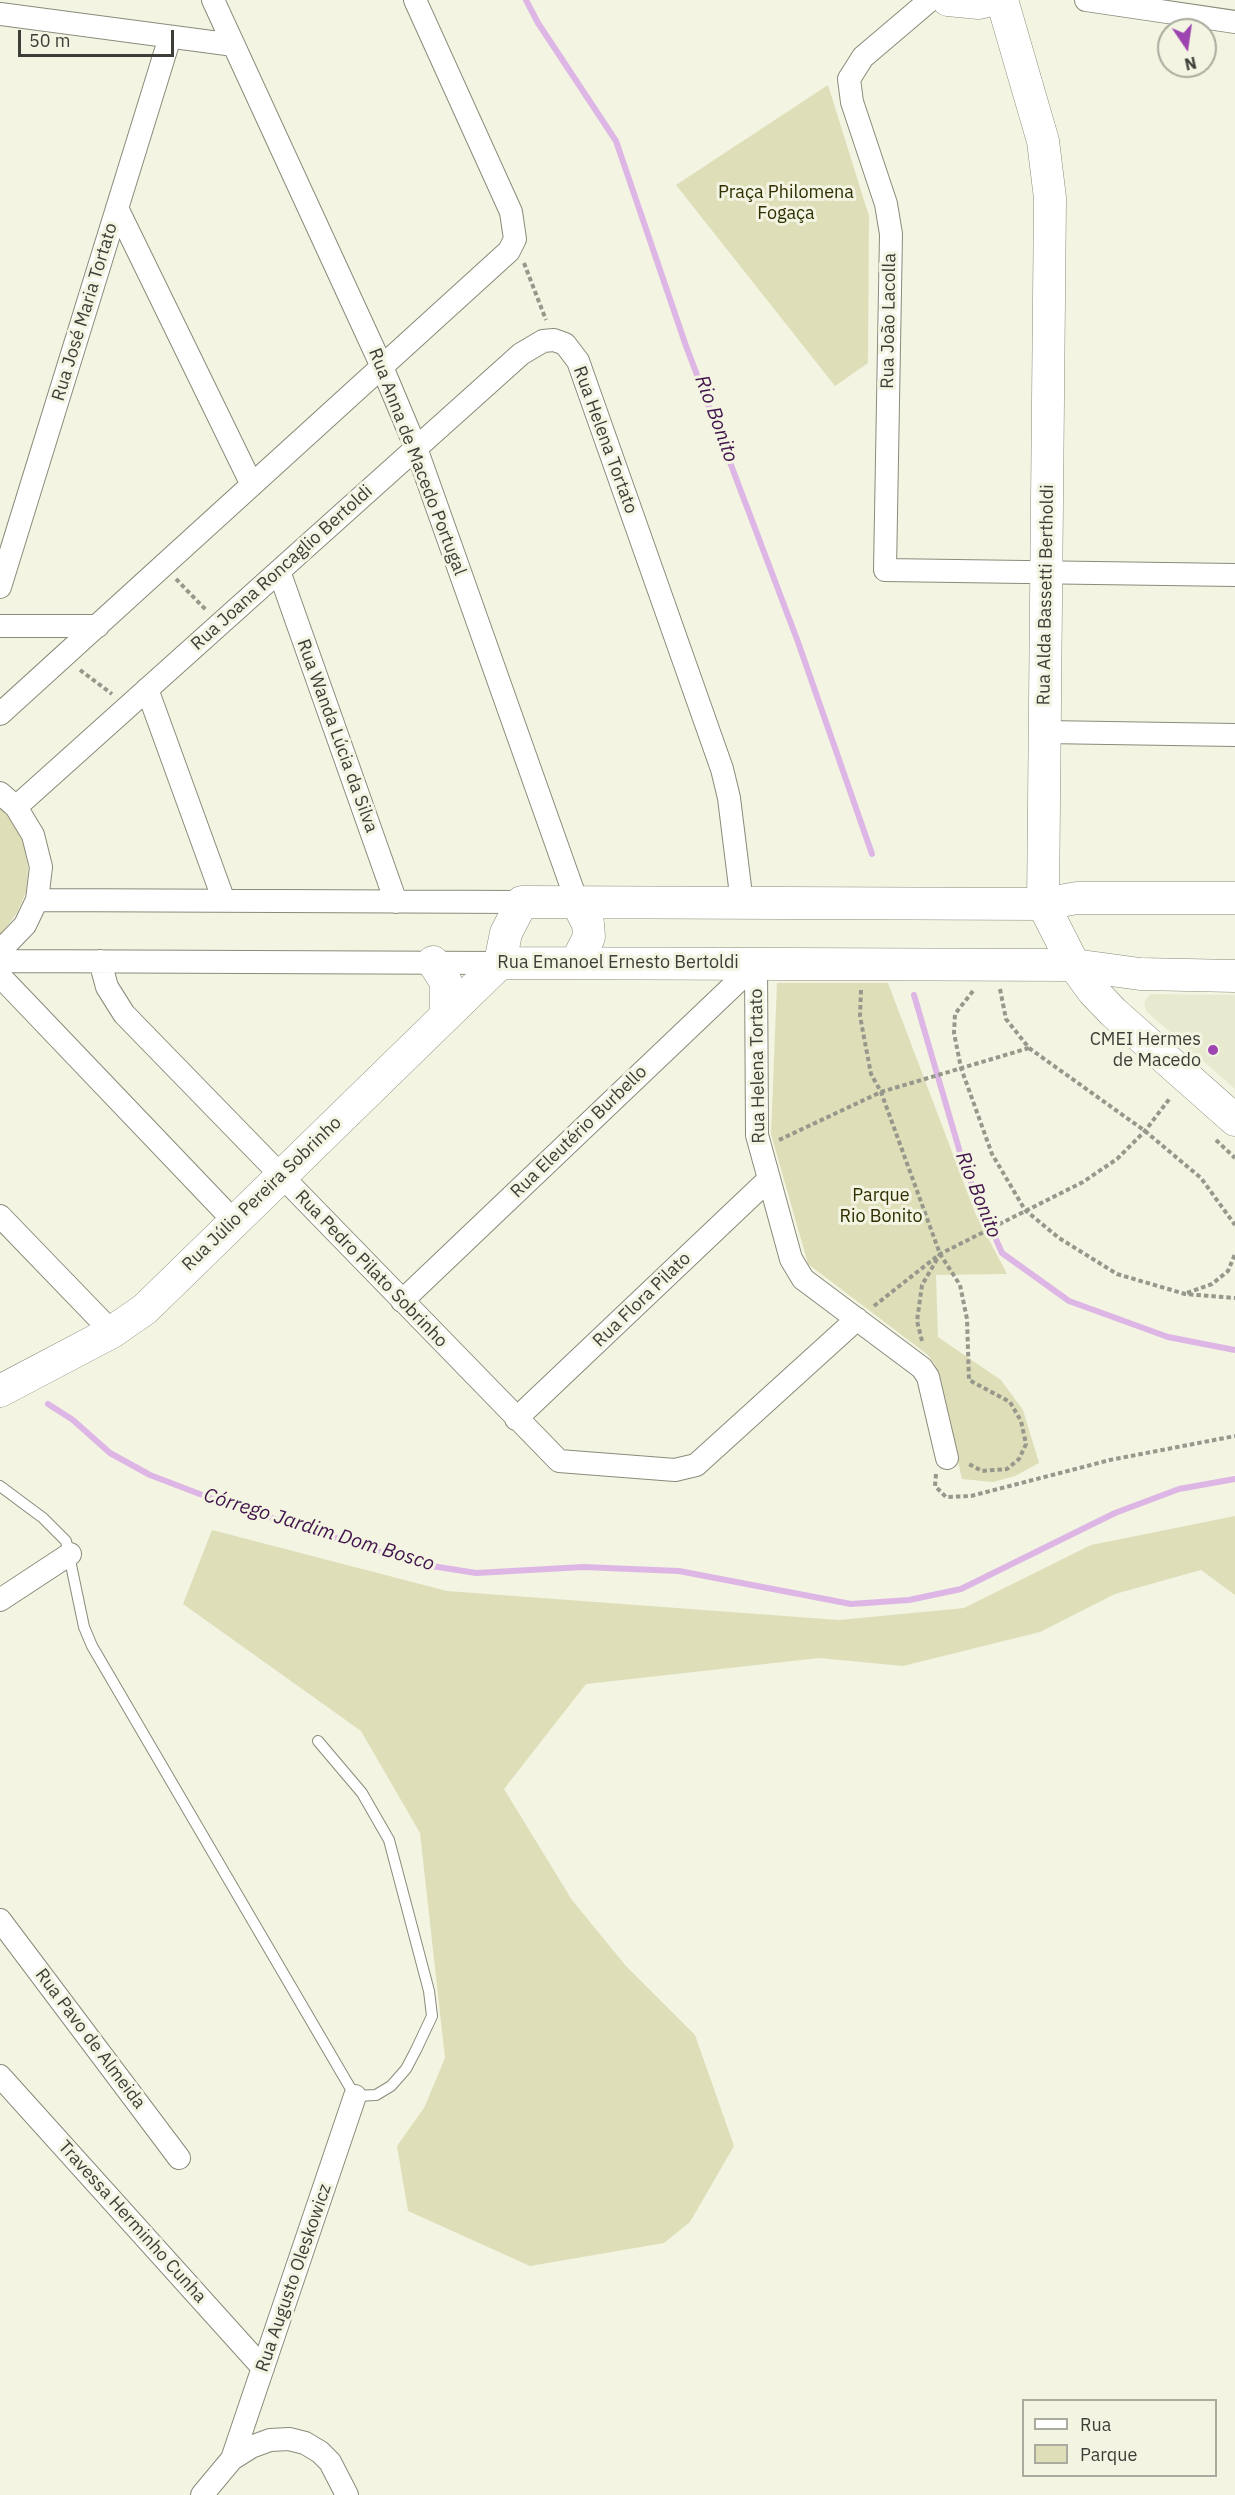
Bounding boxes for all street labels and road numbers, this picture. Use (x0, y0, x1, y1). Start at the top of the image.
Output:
street label: Rua José Maria Tortato (48, 220, 122, 404)
street label: Rua João Lacolla (877, 253, 901, 389)
street label: Rua Anna de Macedo Portugal (364, 345, 470, 579)
street label: Rua Helena Tortato (568, 363, 642, 517)
street label: Rua Joana Roncaglio Bertoldi (187, 481, 377, 655)
street label: Rua Alda Bassetti Bertholdi (1033, 484, 1059, 706)
street label: Rua Wanda Lúcia da Silva (292, 636, 382, 836)
street label: Rua Emanoel Ernesto Bertoldi (497, 952, 739, 974)
street label: Rua Helena Tortato (746, 988, 770, 1144)
street label: Rua Eleutério Burbello (506, 1061, 652, 1203)
street label: Rua Júlio Pereira Sobrinho (178, 1112, 346, 1276)
street label: Rua Pedro Pilato Sobrinho (290, 1186, 452, 1352)
street label: Rua Flora Pilato (589, 1248, 695, 1352)
street label: Rua Pavo de Almeida (30, 1965, 150, 2113)
street label: Travessa Herminho Cunha (53, 2136, 211, 2308)
street label: Rua Augusto Oleskowicz (252, 2181, 336, 2375)

